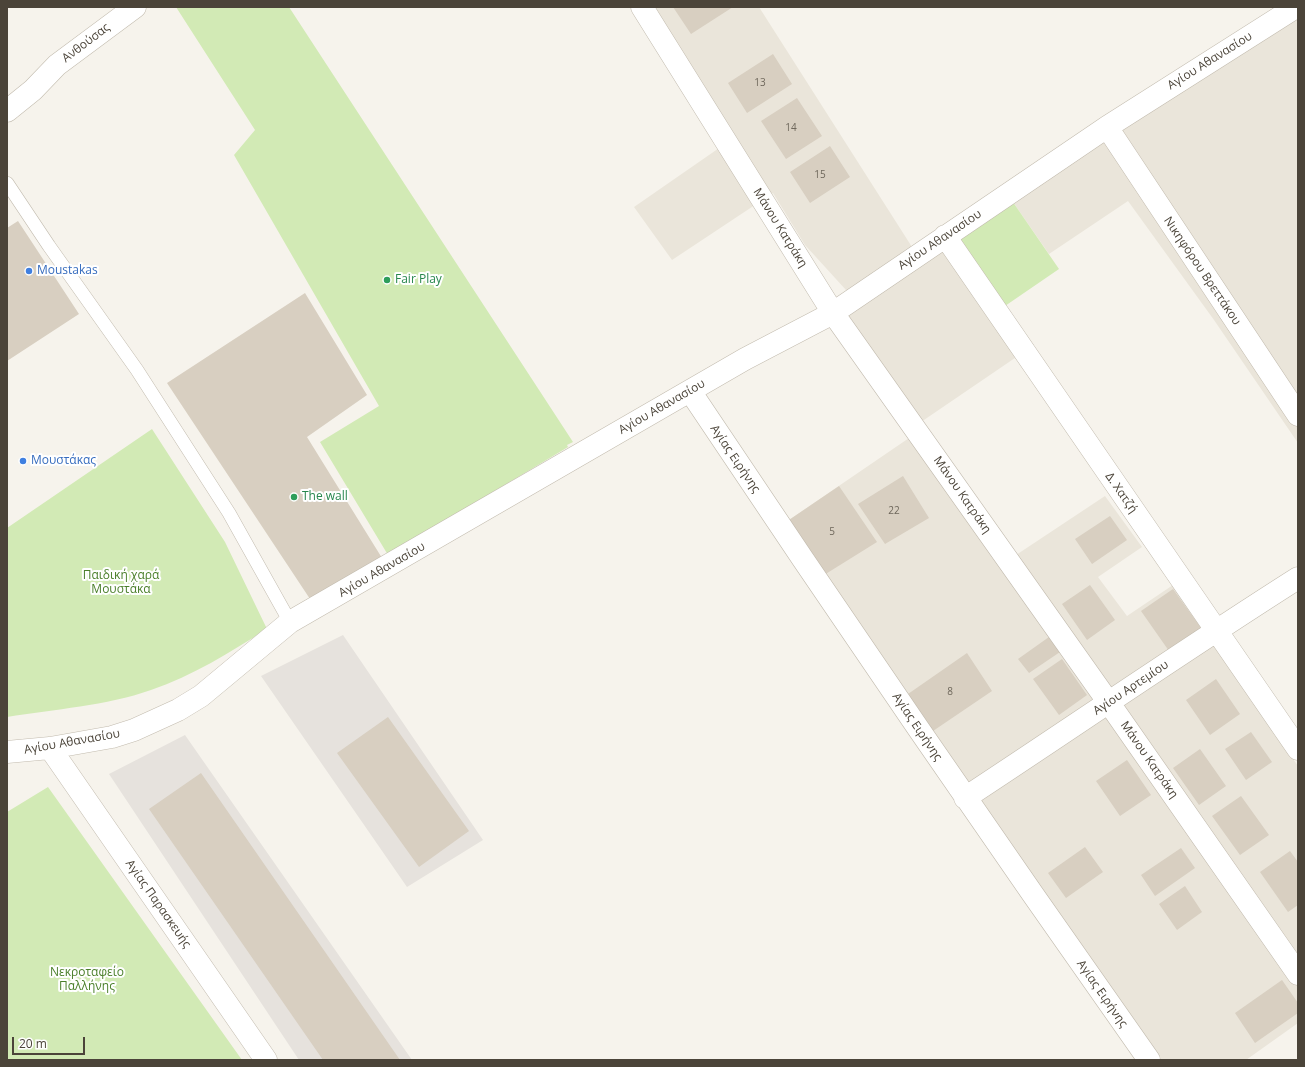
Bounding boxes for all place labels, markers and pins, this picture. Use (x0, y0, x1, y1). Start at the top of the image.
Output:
place label: Moustakas (37, 264, 98, 278)
marker: Moustakas (24, 266, 34, 276)
place label: Fair Play (395, 273, 442, 287)
marker: Fair Play (382, 275, 392, 285)
place label: Μουστάκας (31, 454, 96, 468)
marker: Μουστάκας (18, 456, 28, 466)
place label: The wall (302, 490, 348, 504)
marker: The wall (289, 492, 299, 502)

